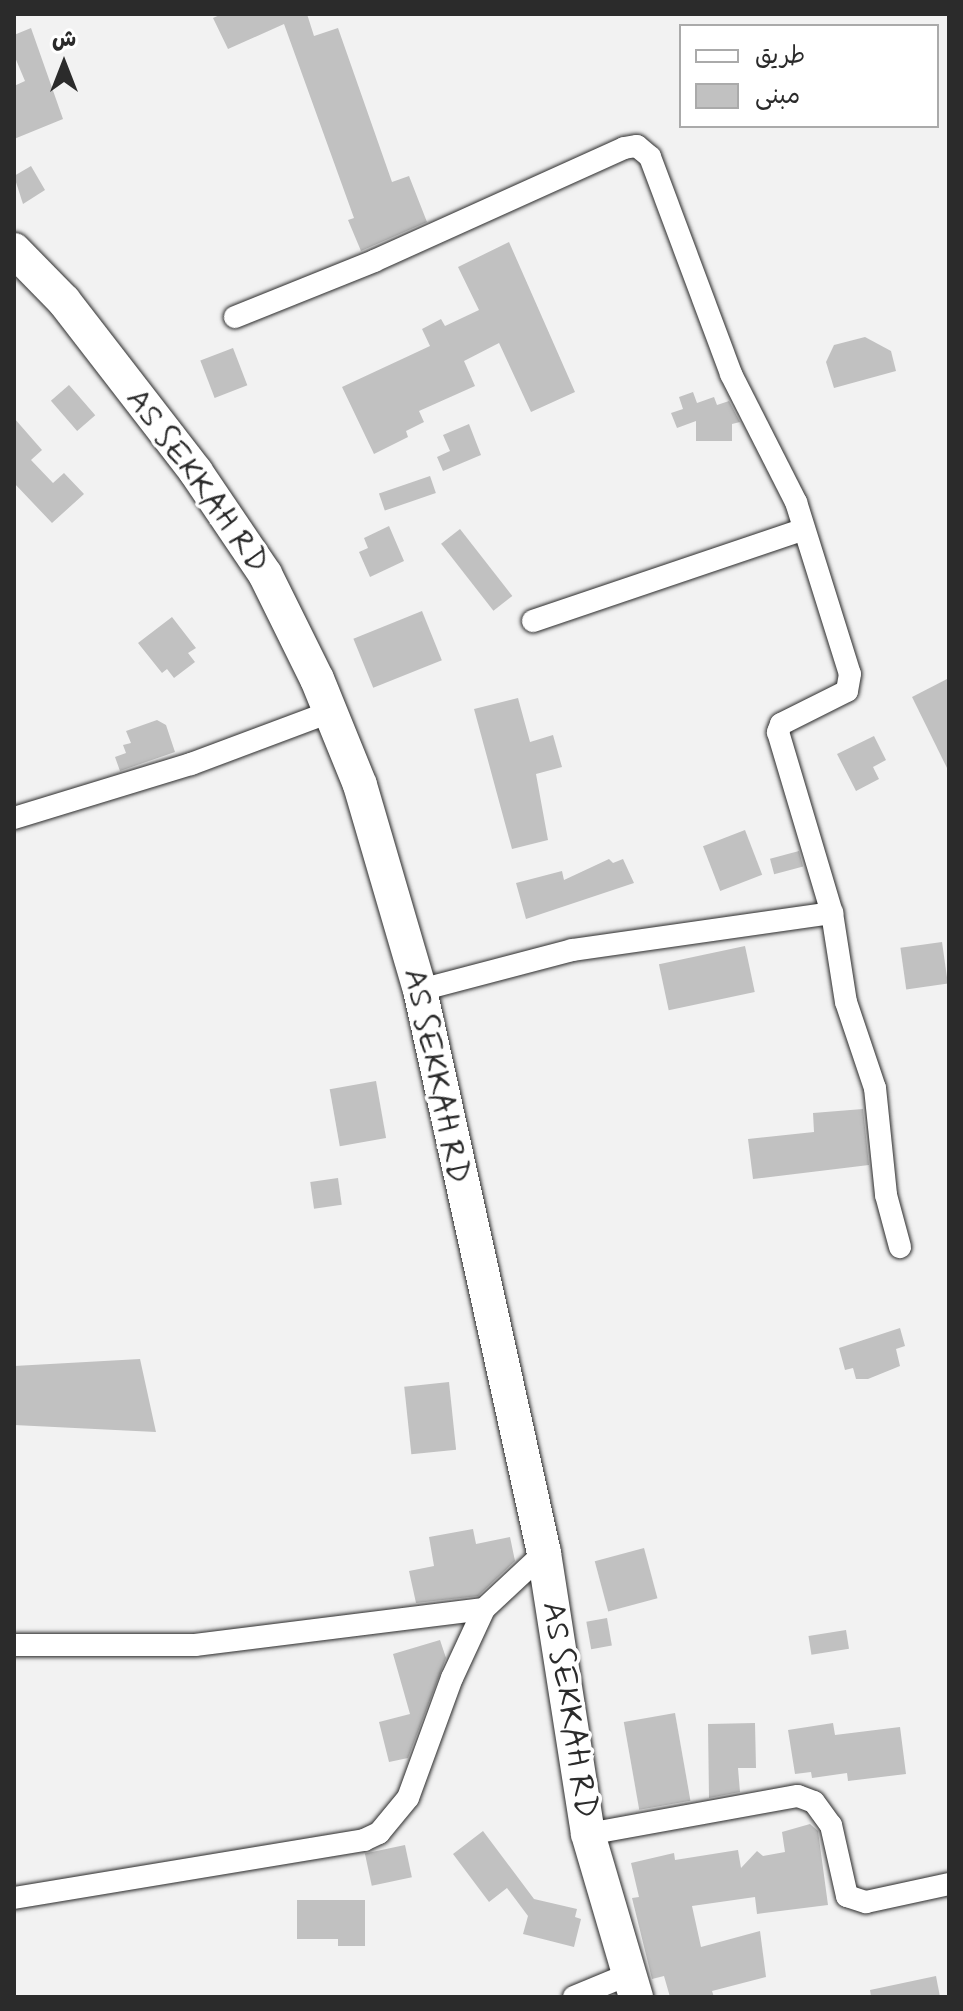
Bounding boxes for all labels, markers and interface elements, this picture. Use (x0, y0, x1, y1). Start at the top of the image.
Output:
north arrow (24, 24, 104, 104)
legend (679, 24, 939, 128)
text: ش (52, 26, 76, 54)
text: طريق (755, 41, 805, 72)
text: مبنى (755, 81, 800, 112)
street label: AS SEKKAH RD (119, 383, 275, 579)
street label: AS SEKKAH RD (395, 968, 477, 1184)
street label: AS SEKKAH RD (533, 1602, 605, 1818)

